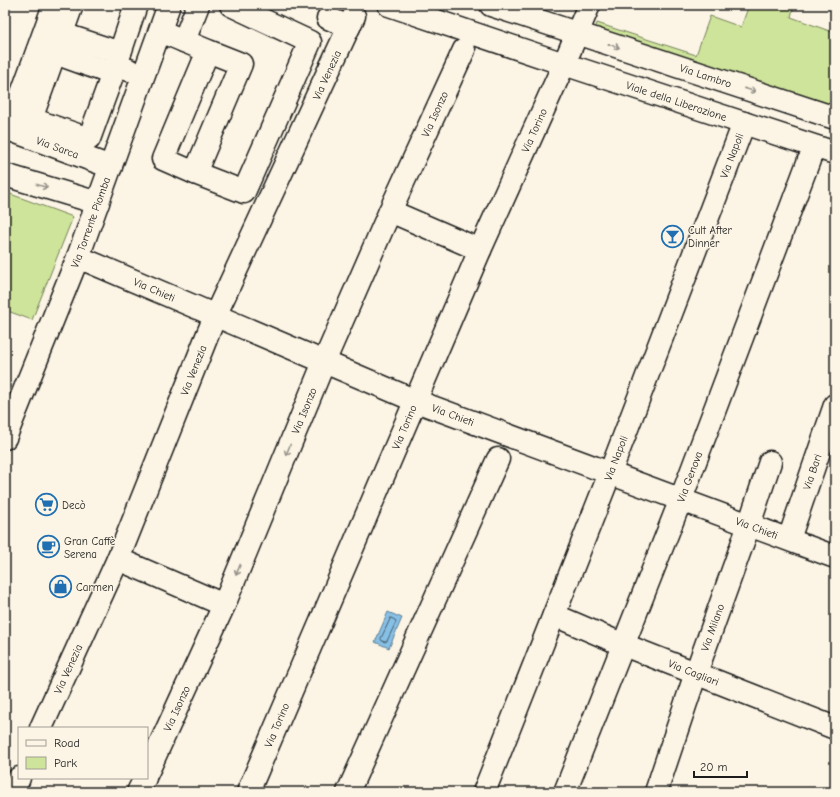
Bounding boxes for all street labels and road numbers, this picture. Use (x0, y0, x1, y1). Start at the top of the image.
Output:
street label: Via Venezia (310, 48, 344, 102)
street label: Via Lambro (678, 61, 733, 91)
street label: Viale della Liberazione (624, 79, 729, 124)
street label: Via Isonzo (419, 89, 451, 139)
street label: Via Torino (519, 106, 550, 155)
street label: Via Napoli (718, 131, 747, 180)
street label: Via Sarca (34, 134, 81, 162)
street label: Via Torrente Piomba (68, 175, 113, 270)
street label: Via Chieti (131, 275, 177, 305)
street label: Via Venezia (178, 343, 210, 397)
street label: Via Isonzo (289, 386, 320, 436)
street label: Via Chieti (430, 401, 476, 429)
street label: Via Torino (389, 403, 420, 451)
street label: Via Napoli (602, 434, 631, 483)
street label: Via Genova (674, 450, 705, 504)
street label: Via Bari (800, 452, 825, 492)
street label: Via Chieti (734, 515, 780, 542)
street label: Via Milano (698, 602, 727, 653)
street label: Via Venezia (51, 642, 85, 696)
street label: Via Cagliari (666, 657, 721, 689)
street label: Via Isonzo (161, 684, 193, 734)
street label: Via Torino (262, 701, 293, 749)

